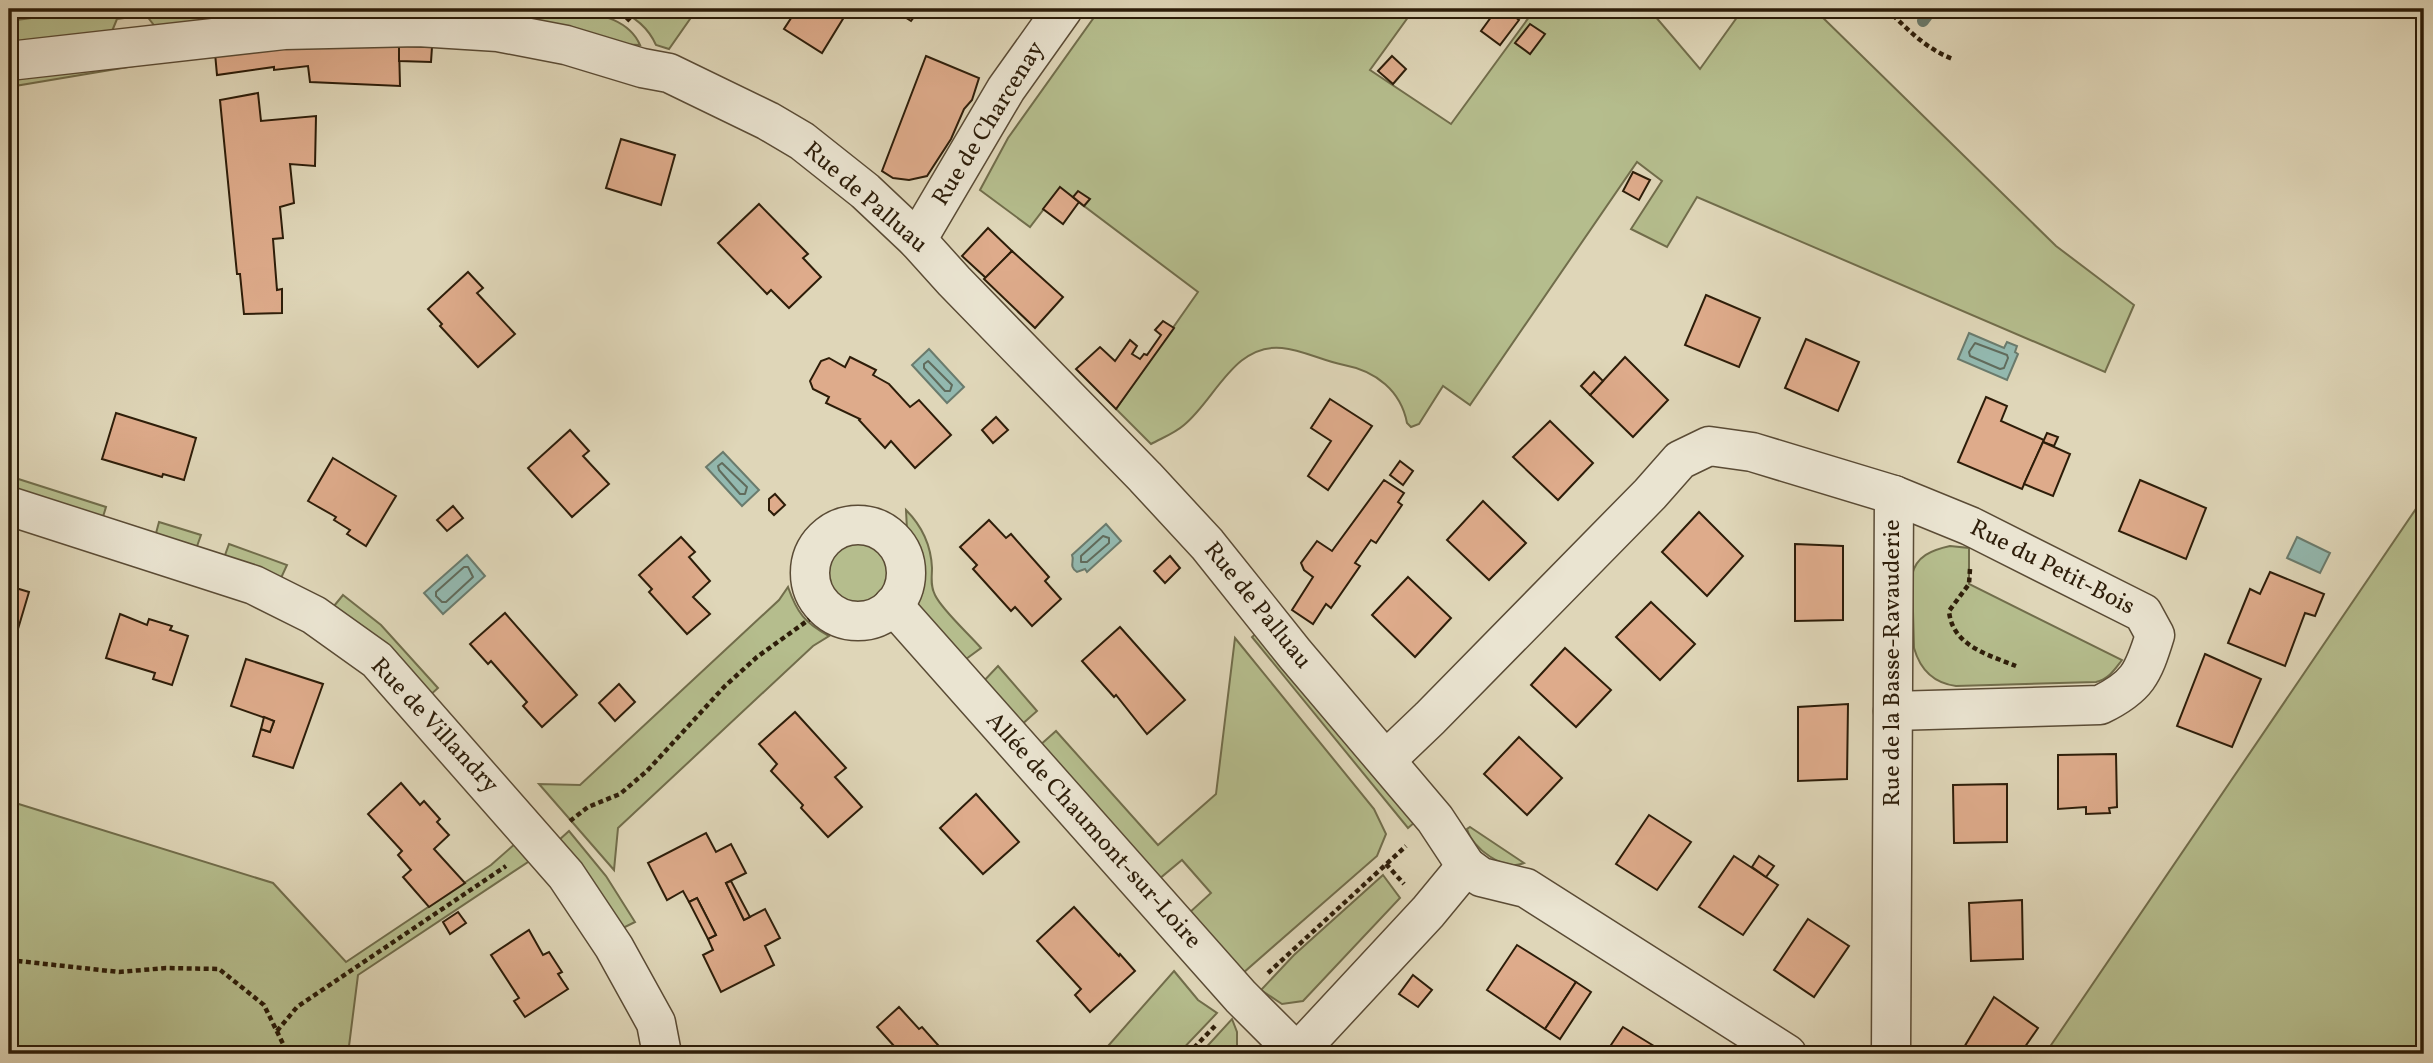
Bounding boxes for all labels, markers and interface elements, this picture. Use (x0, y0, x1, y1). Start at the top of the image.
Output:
street label: Rue de Charcenay (925, 35, 1053, 213)
street label: Rue de Palluau (795, 134, 935, 262)
street label: Rue du Petit-Bois (1964, 512, 2140, 624)
street label: Rue de la Basse-Ravauderie (1876, 519, 1910, 807)
street label: Rue de Palluau (1195, 535, 1319, 677)
street label: Rue de Villandry (362, 650, 506, 802)
street label: Allée de Chaumont-sur-Loire (977, 705, 1209, 957)

